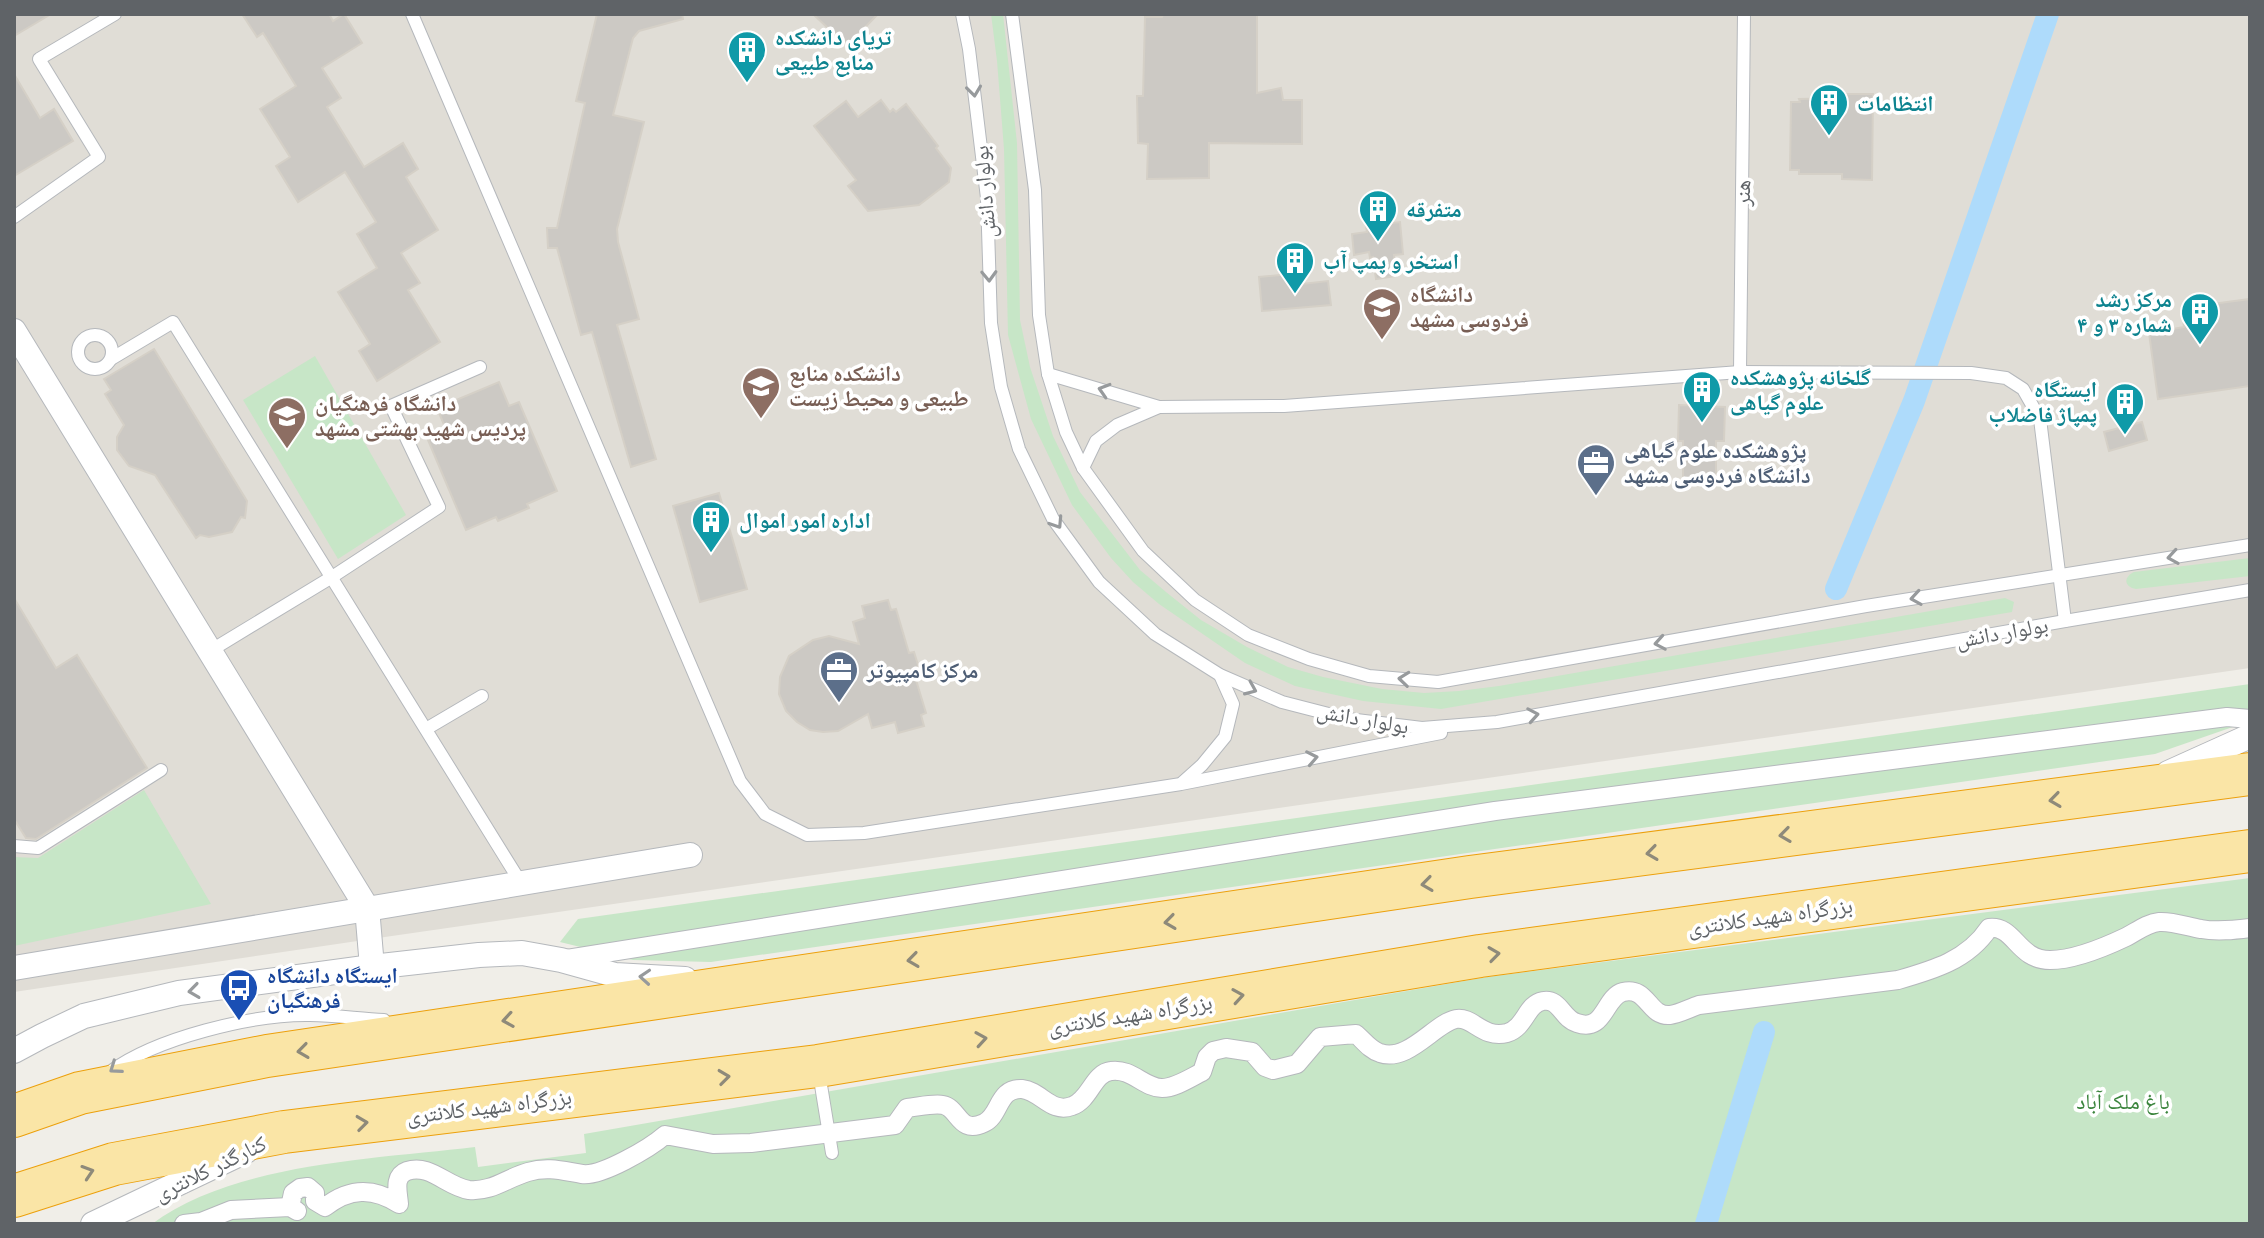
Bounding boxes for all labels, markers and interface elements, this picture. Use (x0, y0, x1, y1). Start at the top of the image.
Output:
place label: تریای دانشکده منابع طبیعی (775, 24, 891, 77)
building icon: تریای دانشکده منابع طبیعی (726, 29, 768, 84)
building icon: انتظامات (1808, 82, 1850, 137)
one-way arrow (965, 85, 982, 98)
place label: انتظامات (1857, 90, 1934, 117)
street label: بولوار دانش (967, 144, 1002, 239)
street label: هنر (1729, 180, 1756, 207)
building icon: متفرقه (1357, 188, 1399, 243)
place label: متفرقه (1406, 196, 1462, 223)
building icon: استخر و پمپ آب (1274, 240, 1316, 295)
place label: استخر و پمپ آب (1323, 248, 1459, 275)
one-way arrow (981, 270, 998, 283)
place label: دانشگاه فردوسی مشهد (1410, 281, 1529, 333)
school or university icon: دانشگاه فردوسی مشهد (1361, 286, 1403, 341)
place label: مرکز رشد شماره ۳ و ۴ (2077, 286, 2172, 338)
building icon: مرکز رشد شماره ۳ و ۴ (2179, 291, 2221, 346)
place label: دانشکده منابع طبیعی و محیط زیست (789, 360, 969, 412)
place label: گلخانه پژوهشکده علوم گیاهی (1730, 364, 1871, 418)
school or university icon: دانشکده منابع طبیعی و محیط زیست (740, 365, 782, 420)
building icon: گلخانه پژوهشکده علوم گیاهی (1681, 369, 1723, 424)
place label: ایستگاه پمپاژ فاضلاب (1988, 376, 2097, 428)
building icon: ایستگاه پمپاژ فاضلاب (2104, 381, 2146, 436)
one-way arrow (1097, 383, 1111, 399)
place label: دانشگاه فرهنگیان پردیس شهید بهشتی مشهد (315, 390, 526, 442)
school or university icon: دانشگاه فرهنگیان پردیس شهید بهشتی مشهد (266, 395, 308, 450)
place label: پژوهشکده علوم گیاهی دانشگاه فردوسی مشهد (1624, 437, 1811, 489)
office icon: پژوهشکده علوم گیاهی دانشگاه فردوسی مشهد (1575, 442, 1617, 497)
building icon: اداره امور اموال (690, 499, 732, 554)
place label: اداره امور اموال (739, 507, 871, 534)
one-way arrow (1047, 515, 1062, 529)
one-way arrow (2166, 548, 2180, 565)
one-way arrow (1909, 589, 1923, 606)
street label: بولوار دانش (1954, 611, 2050, 654)
one-way arrow (1653, 633, 1667, 650)
office icon: مرکز کامپیوتر (818, 649, 860, 704)
place label: مرکز کامپیوتر (866, 657, 978, 684)
one-way arrow (1397, 671, 1410, 688)
one-way arrow (1243, 679, 1258, 695)
street label: بولوار دانش (1315, 697, 1411, 740)
one-way arrow (1526, 708, 1540, 725)
one-way arrow (1306, 751, 1319, 768)
one-way arrow (2048, 791, 2061, 808)
one-way arrow (1778, 826, 1792, 843)
one-way arrow (1645, 844, 1659, 861)
one-way arrow (1420, 875, 1434, 892)
street label: بزرگراه شهید کلانتری (1686, 892, 1854, 941)
one-way arrow (1163, 913, 1177, 930)
one-way arrow (1487, 946, 1501, 963)
one-way arrow (906, 951, 920, 968)
place label: ایستگاه دانشگاه فرهنگیان (267, 962, 398, 1014)
bus stop icon: ایستگاه دانشگاه فرهنگیان (218, 967, 260, 1022)
one-way arrow (638, 969, 651, 986)
one-way arrow (188, 982, 201, 999)
street label: بزرگراه شهید کلانتری (1046, 988, 1214, 1041)
one-way arrow (1231, 988, 1245, 1005)
one-way arrow (502, 1011, 515, 1028)
one-way arrow (975, 1031, 988, 1048)
one-way arrow (296, 1041, 310, 1058)
one-way arrow (110, 1058, 124, 1073)
one-way arrow (718, 1068, 731, 1085)
street label: بزرگراه شهید کلانتری (405, 1083, 573, 1130)
park label: باغ ملک آباد (2076, 1088, 2170, 1115)
one-way arrow (355, 1114, 368, 1131)
street label: کنارگذر کلانتری (150, 1130, 271, 1207)
one-way arrow (81, 1166, 95, 1182)

